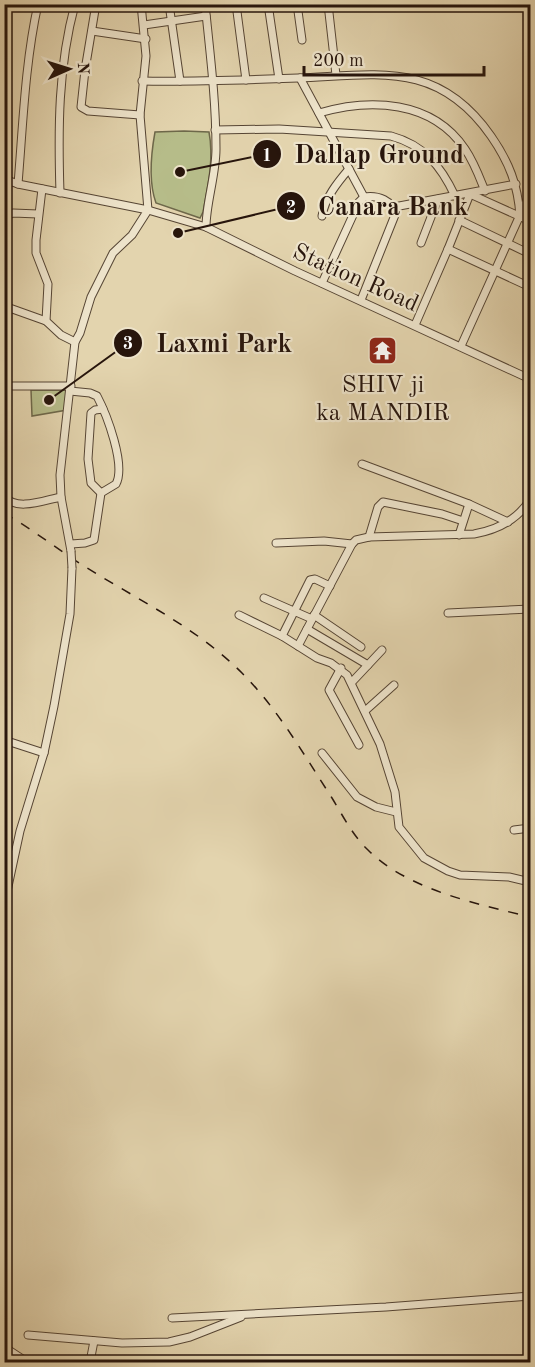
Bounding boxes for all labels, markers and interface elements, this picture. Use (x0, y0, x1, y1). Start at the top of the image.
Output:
north arrow (39, 39, 99, 99)
scale bar (304, 39, 484, 77)
text: 200 m (313, 52, 364, 70)
text: N (74, 62, 90, 76)
callout: Dallap Ground (252, 132, 476, 176)
text: Dallap Ground (294, 143, 464, 169)
text: 1 (262, 147, 272, 165)
callout: Canara Bank (276, 184, 480, 228)
text: Canara Bank (318, 195, 469, 221)
text: 2 (286, 199, 296, 217)
street label: Station Road (289, 240, 422, 317)
callout: Laxmi Park (113, 321, 304, 365)
text: Laxmi Park (156, 332, 292, 358)
text: 3 (123, 335, 133, 353)
temple icon: SHIV ji ka MANDIR (367, 335, 399, 367)
place label: SHIV ji ka MANDIR (316, 374, 450, 426)

